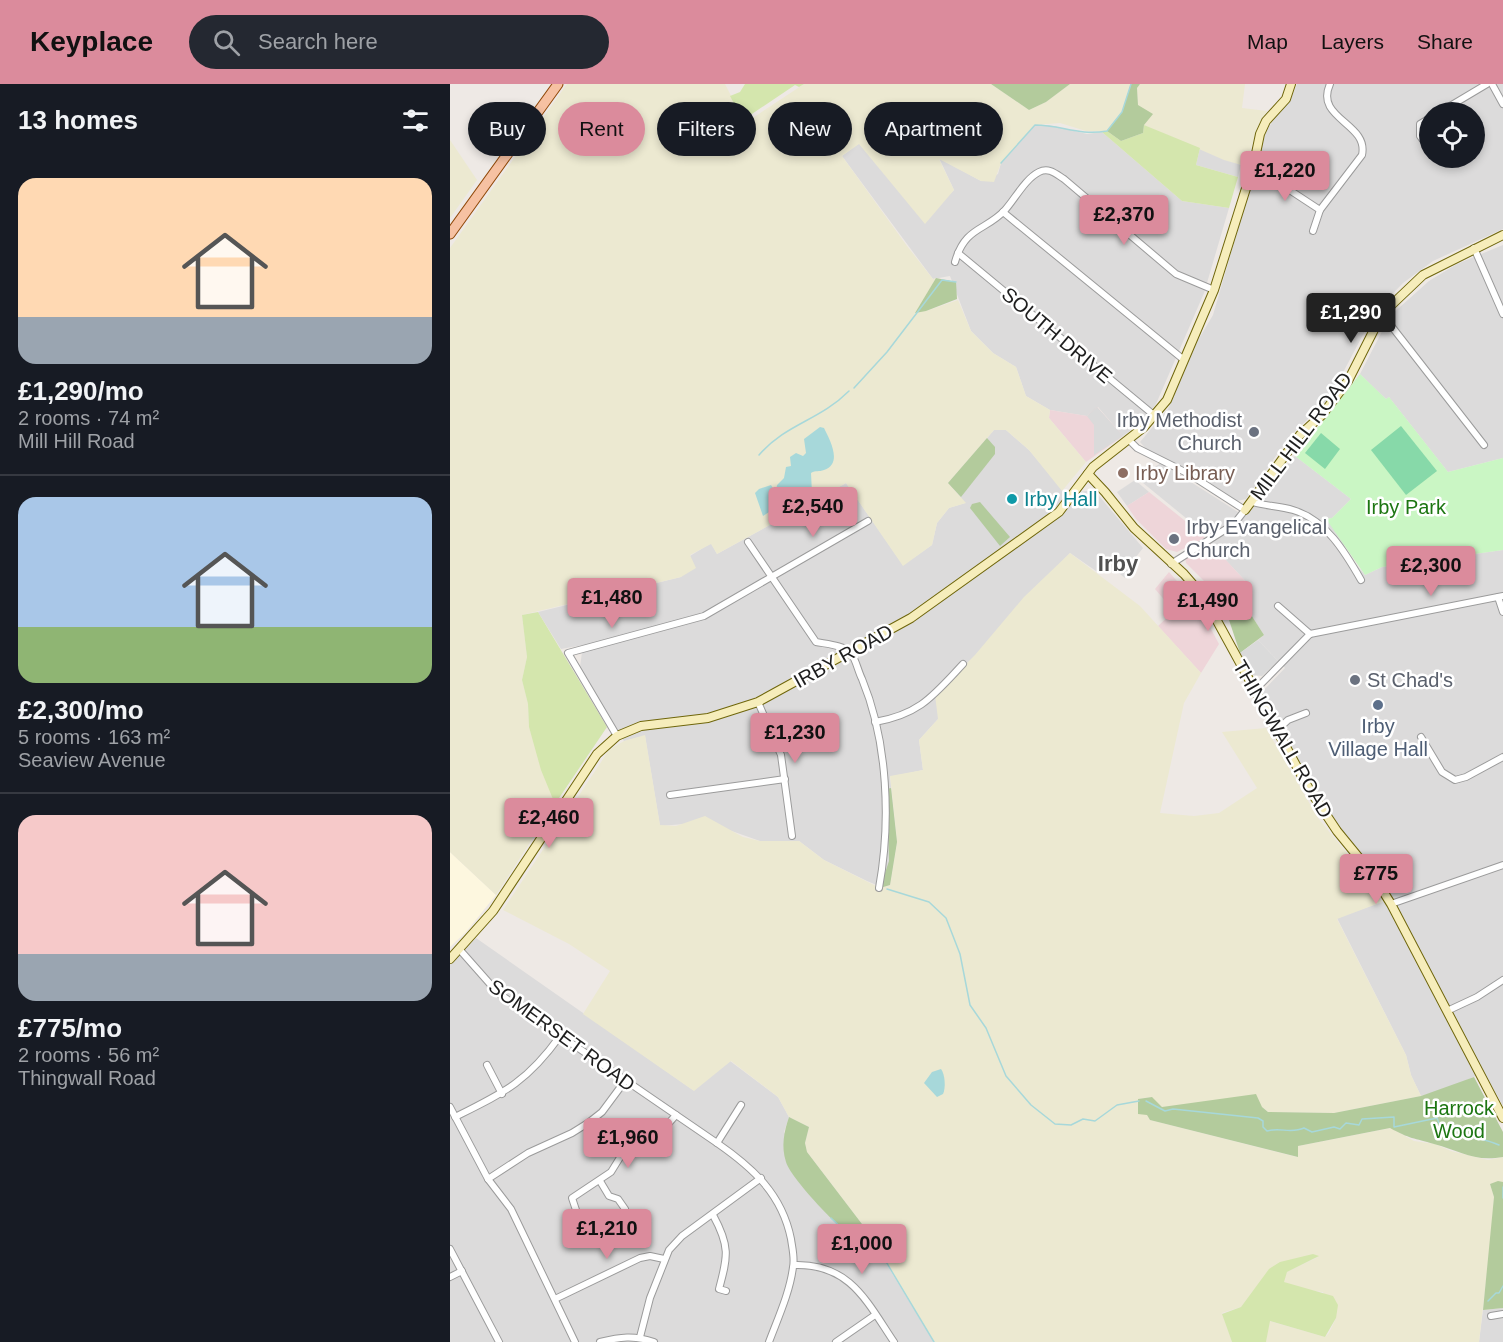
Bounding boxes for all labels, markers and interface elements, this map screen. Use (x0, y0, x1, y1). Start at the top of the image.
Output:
search box (189, 15, 609, 69)
text: Keyplace (30, 26, 153, 57)
icon: search (210, 26, 243, 59)
text: Search here (258, 29, 378, 54)
text: Map (1247, 30, 1288, 53)
text: Layers (1321, 30, 1384, 53)
text: Share (1417, 30, 1473, 53)
chip: Buy (468, 102, 546, 156)
chip: Rent (558, 102, 645, 156)
chip: Filters (657, 102, 756, 156)
chip: New (768, 102, 852, 156)
chip: Apartment (864, 102, 1003, 156)
map controls (1419, 102, 1485, 168)
button: locate (1419, 102, 1485, 168)
icon: filters (399, 104, 432, 137)
text: 13 homes (18, 105, 138, 135)
pin: £1,220 (1236, 151, 1334, 202)
text: £1,220 (1254, 159, 1316, 181)
pin: £2,370 (1075, 195, 1173, 246)
text: £2,370 (1093, 203, 1155, 225)
icon: home (171, 217, 279, 325)
street label: SOUTH DRIVE (998, 283, 1116, 387)
pin: £1,290 (1302, 293, 1400, 344)
text: £1,290 (1320, 301, 1382, 323)
street label: MILL HILL ROAD (1246, 368, 1356, 504)
text: £1,290/mo (18, 376, 144, 406)
text: 2 rooms · 74 m² (18, 407, 159, 429)
place label: Irby Methodist Church (1116, 409, 1242, 454)
marker: Irby Methodist Church (1247, 425, 1261, 439)
text: Mill Hill Road (18, 430, 135, 452)
place label: Irby Library (1135, 462, 1235, 484)
marker: Irby Library (1116, 466, 1130, 480)
pin: £2,540 (764, 487, 862, 538)
place label: Irby Hall (1024, 488, 1097, 510)
marker: Irby Hall (1005, 492, 1019, 506)
text: £2,540 (782, 495, 844, 517)
park label: Irby Park (1366, 496, 1447, 518)
place label: Irby Evangelical Church (1186, 516, 1327, 561)
marker: Irby Evangelical Church (1167, 532, 1181, 546)
icon: home (171, 536, 279, 644)
pin: £2,300 (1382, 546, 1480, 597)
district label: Irby (1098, 551, 1139, 576)
text: £2,300 (1400, 554, 1462, 576)
pin: £1,480 (563, 578, 661, 629)
pin: £1,490 (1159, 581, 1257, 632)
text: £1,480 (581, 586, 643, 608)
text: £1,490 (1177, 589, 1239, 611)
street label: IRBY ROAD (790, 620, 896, 692)
street label: THINGWALL ROAD (1229, 656, 1337, 822)
place label: St Chad's (1367, 669, 1453, 691)
marker: St Chad's (1348, 673, 1362, 687)
text: £2,300/mo (18, 695, 144, 725)
marker: Irby Village Hall (1371, 698, 1385, 712)
pin: £1,230 (746, 713, 844, 764)
place label: Irby Village Hall (1328, 715, 1428, 760)
text: £1,230 (764, 721, 826, 743)
text: 5 rooms · 163 m² (18, 726, 170, 748)
text: Seaview Avenue (18, 749, 166, 771)
pin: £2,460 (500, 798, 598, 849)
text: £2,460 (518, 806, 580, 828)
icon: home (171, 854, 279, 962)
pin: £775 (1340, 854, 1412, 905)
text: £775 (1354, 862, 1398, 884)
street label: SOMERSET ROAD (485, 975, 639, 1095)
text: £775/mo (18, 1013, 122, 1043)
text: 2 rooms · 56 m² (18, 1044, 159, 1066)
text: Thingwall Road (18, 1067, 156, 1089)
park label: Harrock Wood (1424, 1097, 1495, 1142)
pin: £1,960 (579, 1118, 677, 1169)
text: £1,960 (597, 1126, 659, 1148)
pin: £1,210 (558, 1209, 656, 1260)
text: £1,210 (576, 1217, 638, 1239)
pin: £1,000 (813, 1224, 911, 1275)
text: £1,000 (831, 1232, 893, 1254)

